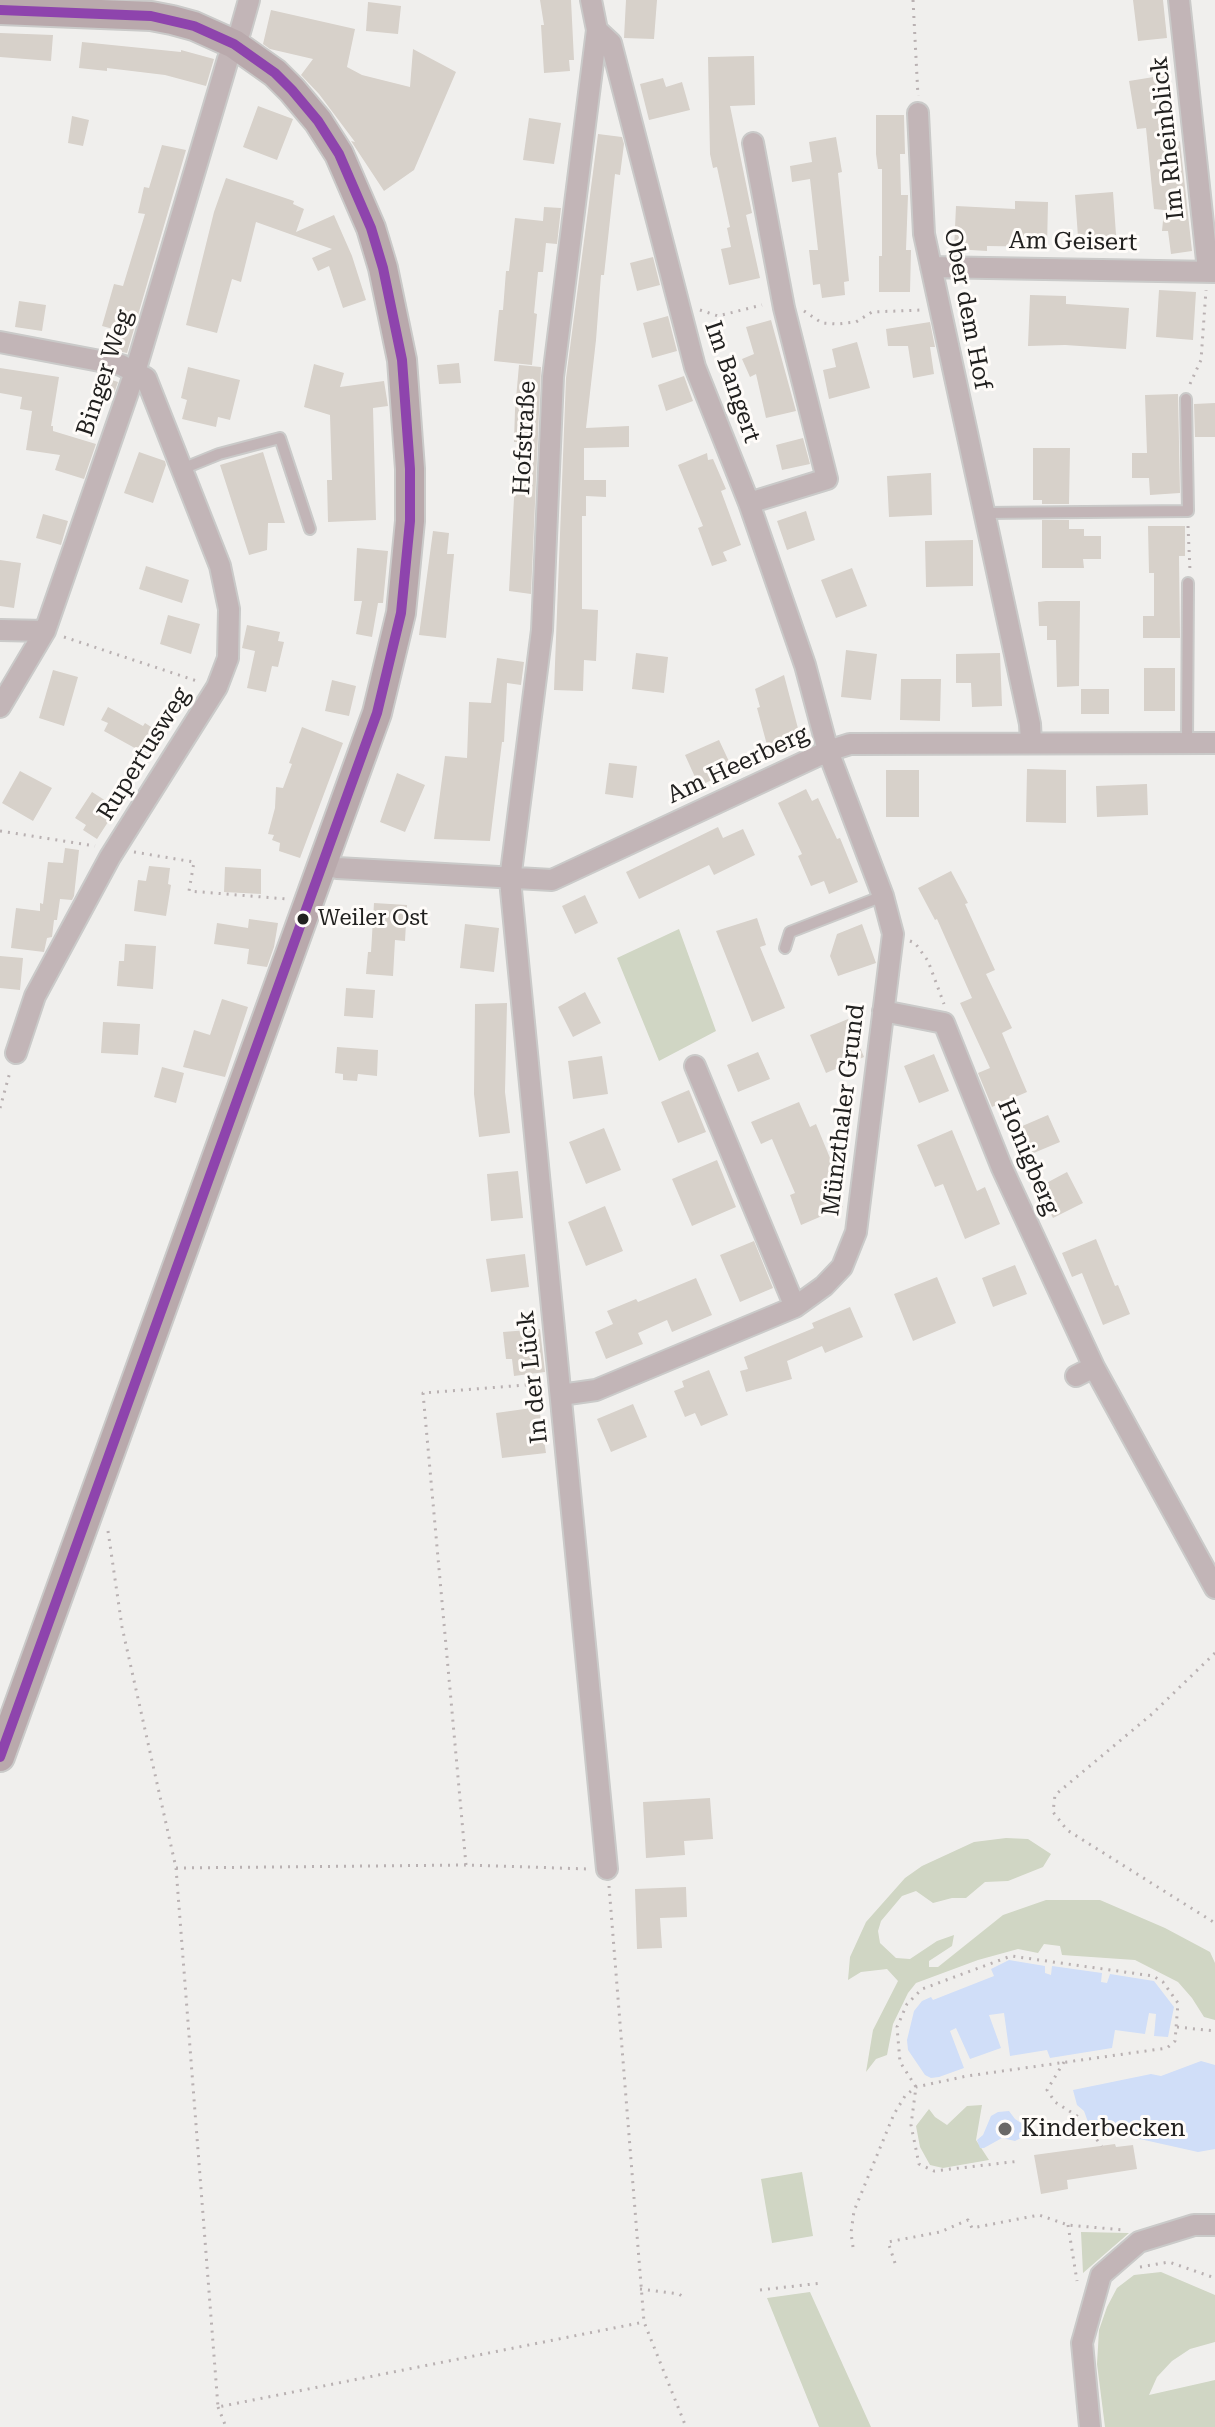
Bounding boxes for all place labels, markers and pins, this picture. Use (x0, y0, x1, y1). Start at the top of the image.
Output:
place label: Weiler Ost (318, 906, 428, 932)
marker: Weiler Ost (295, 911, 311, 927)
place label: Kinderbecken (1021, 2115, 1185, 2143)
marker: Kinderbecken (996, 2120, 1014, 2138)

